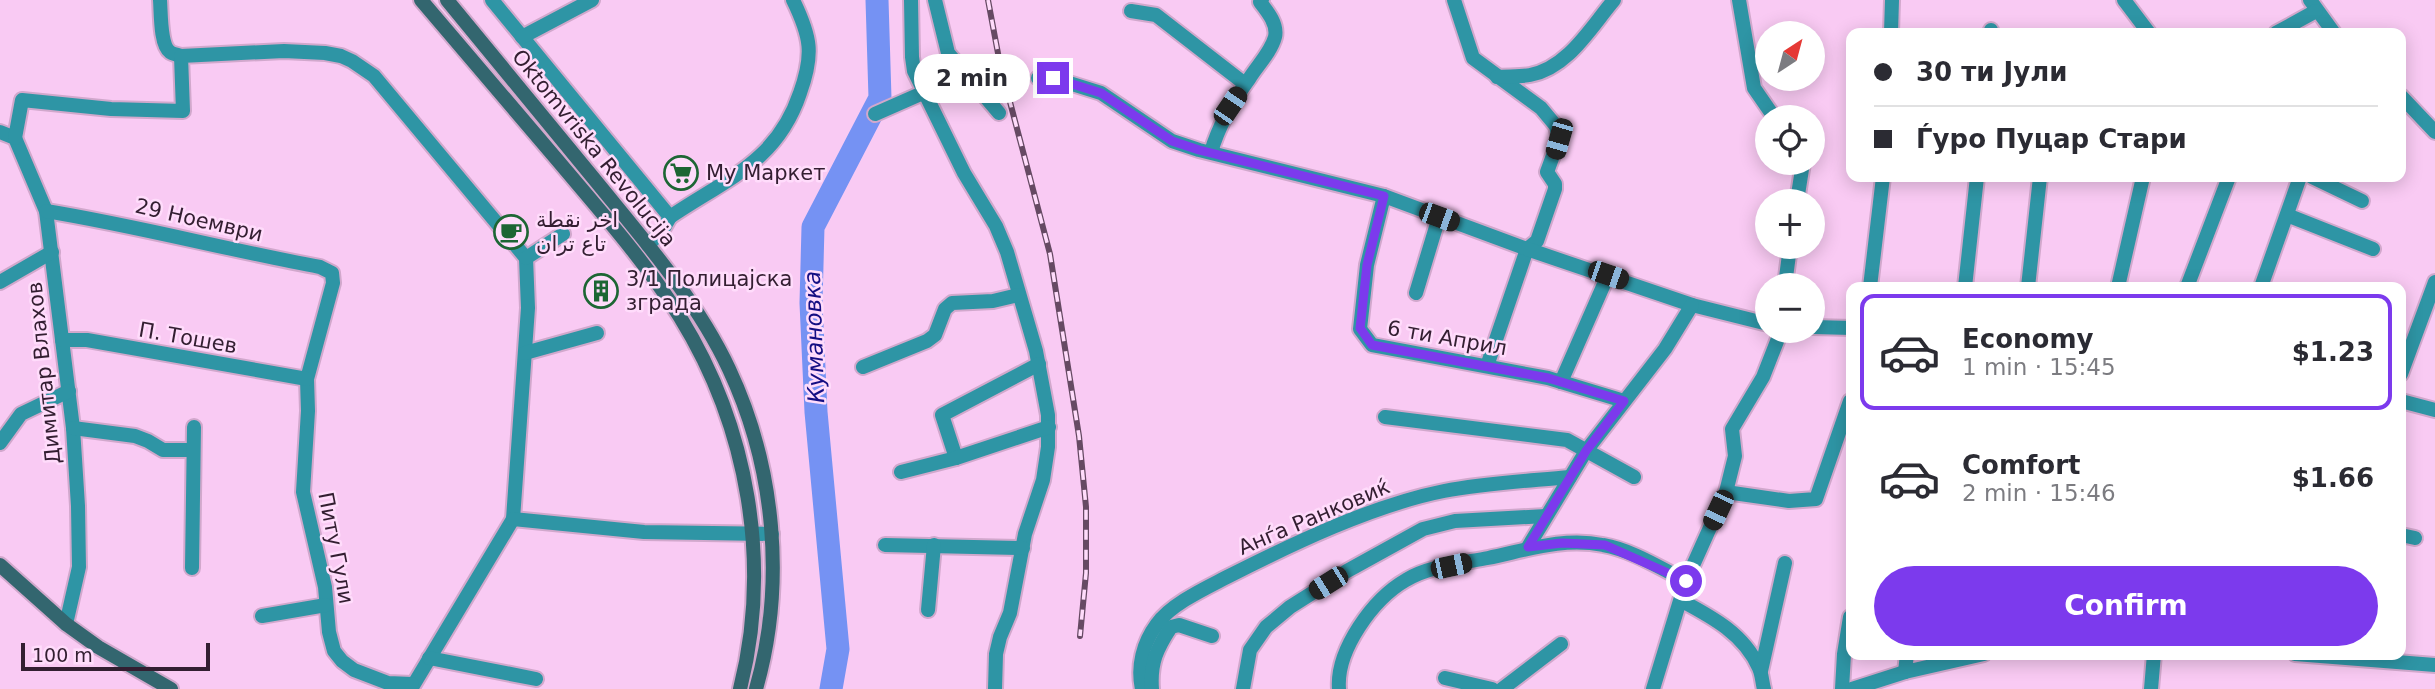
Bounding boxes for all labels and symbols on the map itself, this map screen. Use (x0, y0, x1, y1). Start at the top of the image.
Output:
north arrow (1755, 21, 1825, 91)
street label: Oktomvriska Revolucija (507, 45, 681, 251)
callout: 2 min (913, 54, 1028, 102)
route end (1037, 62, 1069, 94)
car (1210, 83, 1251, 129)
car (1544, 116, 1575, 162)
supermarket icon: Му Маркет (662, 154, 700, 192)
place label: Му Маркет (706, 161, 825, 185)
street label: 29 Ноември (133, 194, 265, 246)
car (1416, 200, 1463, 234)
place label: اخر نقطة تاع تران (536, 208, 618, 256)
cafe icon: اخر نقطة تاع تران (492, 213, 530, 251)
car (1585, 258, 1632, 292)
place label: 3/1 Полицајска зграда (626, 267, 792, 315)
water label: Кумановка (799, 271, 829, 403)
building icon: 3/1 Полицајска зграда (582, 272, 620, 310)
street label: Димитар Влахов (23, 281, 65, 465)
street label: 6 ти Април (1385, 316, 1509, 360)
street label: П. Тошев (137, 318, 239, 358)
street label: Анѓа Ранковиќ (1235, 474, 1393, 560)
car (1700, 487, 1737, 533)
street label: Питу Гули (313, 490, 359, 606)
car (1429, 551, 1474, 581)
car (1305, 563, 1352, 603)
route start (1670, 565, 1702, 597)
scale bar (21, 640, 210, 672)

